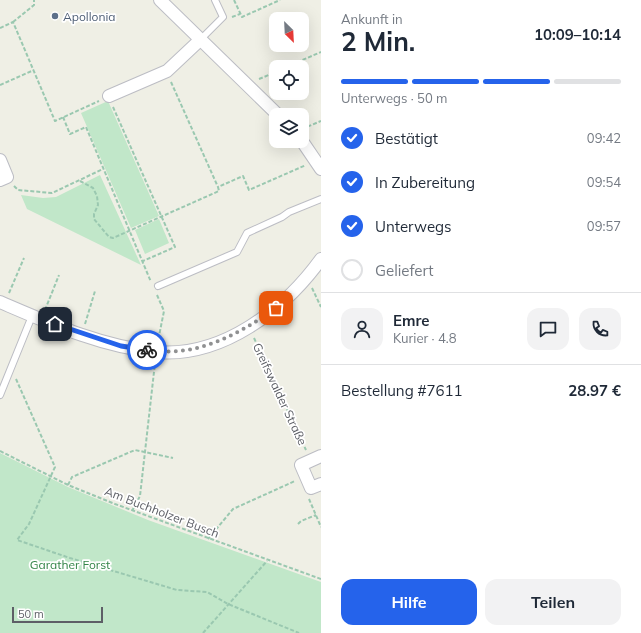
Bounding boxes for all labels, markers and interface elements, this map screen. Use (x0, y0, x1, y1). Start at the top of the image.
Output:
place label: Apollonia (63, 9, 116, 24)
marker: Apollonia (50, 11, 60, 21)
text: Ankunft in (341, 11, 403, 27)
north arrow (269, 12, 309, 52)
map controls (269, 12, 309, 148)
text: 2 Min. (341, 25, 415, 58)
text: 10:09–10:14 (534, 25, 621, 44)
button: locate (269, 60, 309, 100)
text: Unterwegs · 50 m (341, 90, 448, 106)
button: layers (269, 108, 309, 148)
icon: check (341, 127, 363, 149)
text: Bestätigt (375, 129, 438, 148)
text: 09:42 (587, 130, 621, 146)
icon: check (341, 171, 363, 193)
text: In Zubereitung (375, 173, 475, 192)
text: 09:54 (587, 174, 621, 190)
icon: check (341, 215, 363, 237)
text: Unterwegs (375, 217, 452, 236)
text: 09:57 (587, 218, 621, 234)
text: Geliefert (375, 261, 434, 280)
pin (259, 291, 293, 325)
icon: bag (265, 297, 287, 319)
pin (38, 307, 72, 341)
button: person (341, 308, 383, 350)
button: chat (527, 308, 569, 350)
button: phone (579, 308, 621, 350)
text: Emre (393, 311, 429, 330)
icon: home (44, 313, 66, 335)
courier (127, 330, 167, 370)
text: Kurier · 4.8 (393, 330, 457, 346)
icon: bike (136, 339, 158, 361)
street label: Greifswalder Straße (250, 340, 310, 448)
text: Bestellung #7611 (341, 381, 463, 400)
text: 28.97 € (568, 381, 621, 400)
street label: Am Buchholzer Busch (103, 483, 221, 541)
park label: Garather Forst (30, 557, 110, 572)
button: Hilfe (341, 579, 477, 625)
button: Teilen (485, 579, 621, 625)
scale bar (12, 605, 103, 624)
text: 50 m (18, 607, 44, 621)

